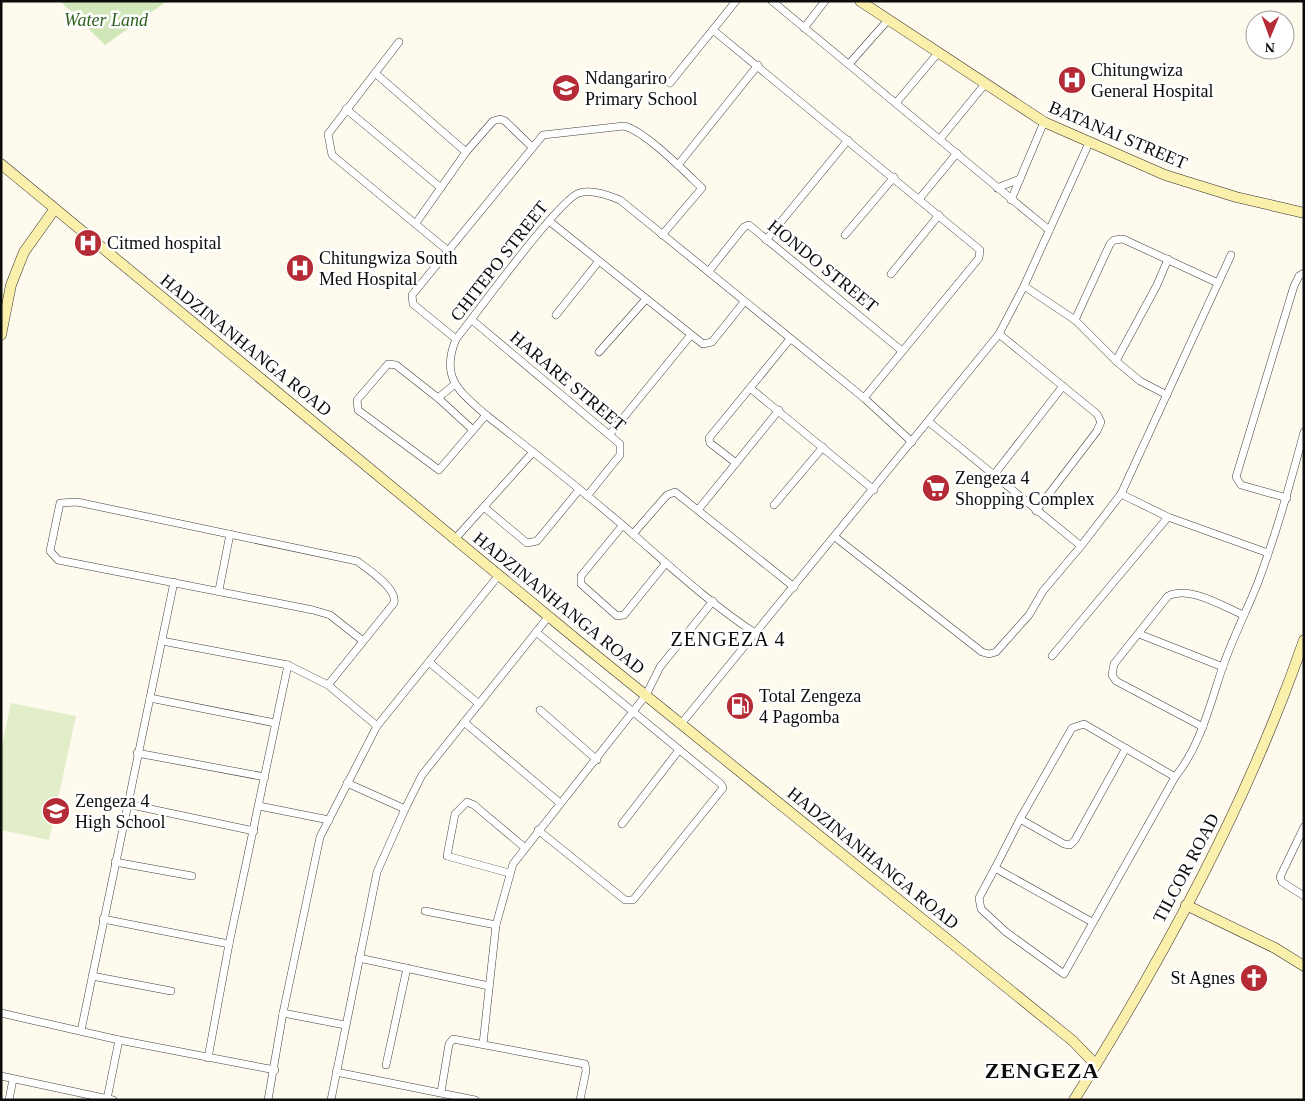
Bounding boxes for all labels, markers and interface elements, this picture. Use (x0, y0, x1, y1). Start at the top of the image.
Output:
park label: Water Land (64, 10, 149, 30)
north arrow (1245, 10, 1295, 60)
text: N (1265, 40, 1275, 55)
place label: Chitungwiza General Hospital (1091, 60, 1213, 101)
hospital icon: Chitungwiza General Hospital (1057, 65, 1087, 95)
place label: Ndangariro Primary School (585, 68, 698, 109)
school or university icon: Ndangariro Primary School (551, 73, 581, 103)
street label: BATANAI STREET (1046, 97, 1190, 173)
street label: CHITEPO STREET (446, 197, 552, 325)
street label: HONDO STREET (764, 216, 882, 316)
hospital icon: Citmed hospital (73, 228, 103, 258)
place label: Citmed hospital (107, 233, 222, 253)
place label: Chitungwiza South Med Hospital (319, 248, 458, 289)
hospital icon: Chitungwiza South Med Hospital (285, 253, 315, 283)
street label: HADZINANHANGA ROAD (156, 270, 336, 420)
street label: HARARE STREET (506, 327, 630, 435)
place label: Zengeza 4 Shopping Complex (955, 468, 1095, 509)
supermarket icon: Zengeza 4 Shopping Complex (921, 473, 951, 503)
street label: HADZINANHANGA ROAD (469, 528, 649, 678)
district label: ZENGEZA 4 (670, 628, 786, 650)
place label: Total Zengeza 4 Pagomba (759, 686, 861, 727)
fuel station icon: Total Zengeza 4 Pagomba (725, 691, 755, 721)
street label: HADZINANHANGA ROAD (783, 783, 963, 933)
place label: Zengeza 4 High School (75, 791, 166, 832)
school or university icon: Zengeza 4 High School (41, 796, 71, 826)
street label: TILCOR ROAD (1149, 810, 1223, 926)
church icon: St Agnes (1239, 963, 1269, 993)
place label: St Agnes (1170, 968, 1235, 988)
district label: ZENGEZA (985, 1058, 1099, 1083)

